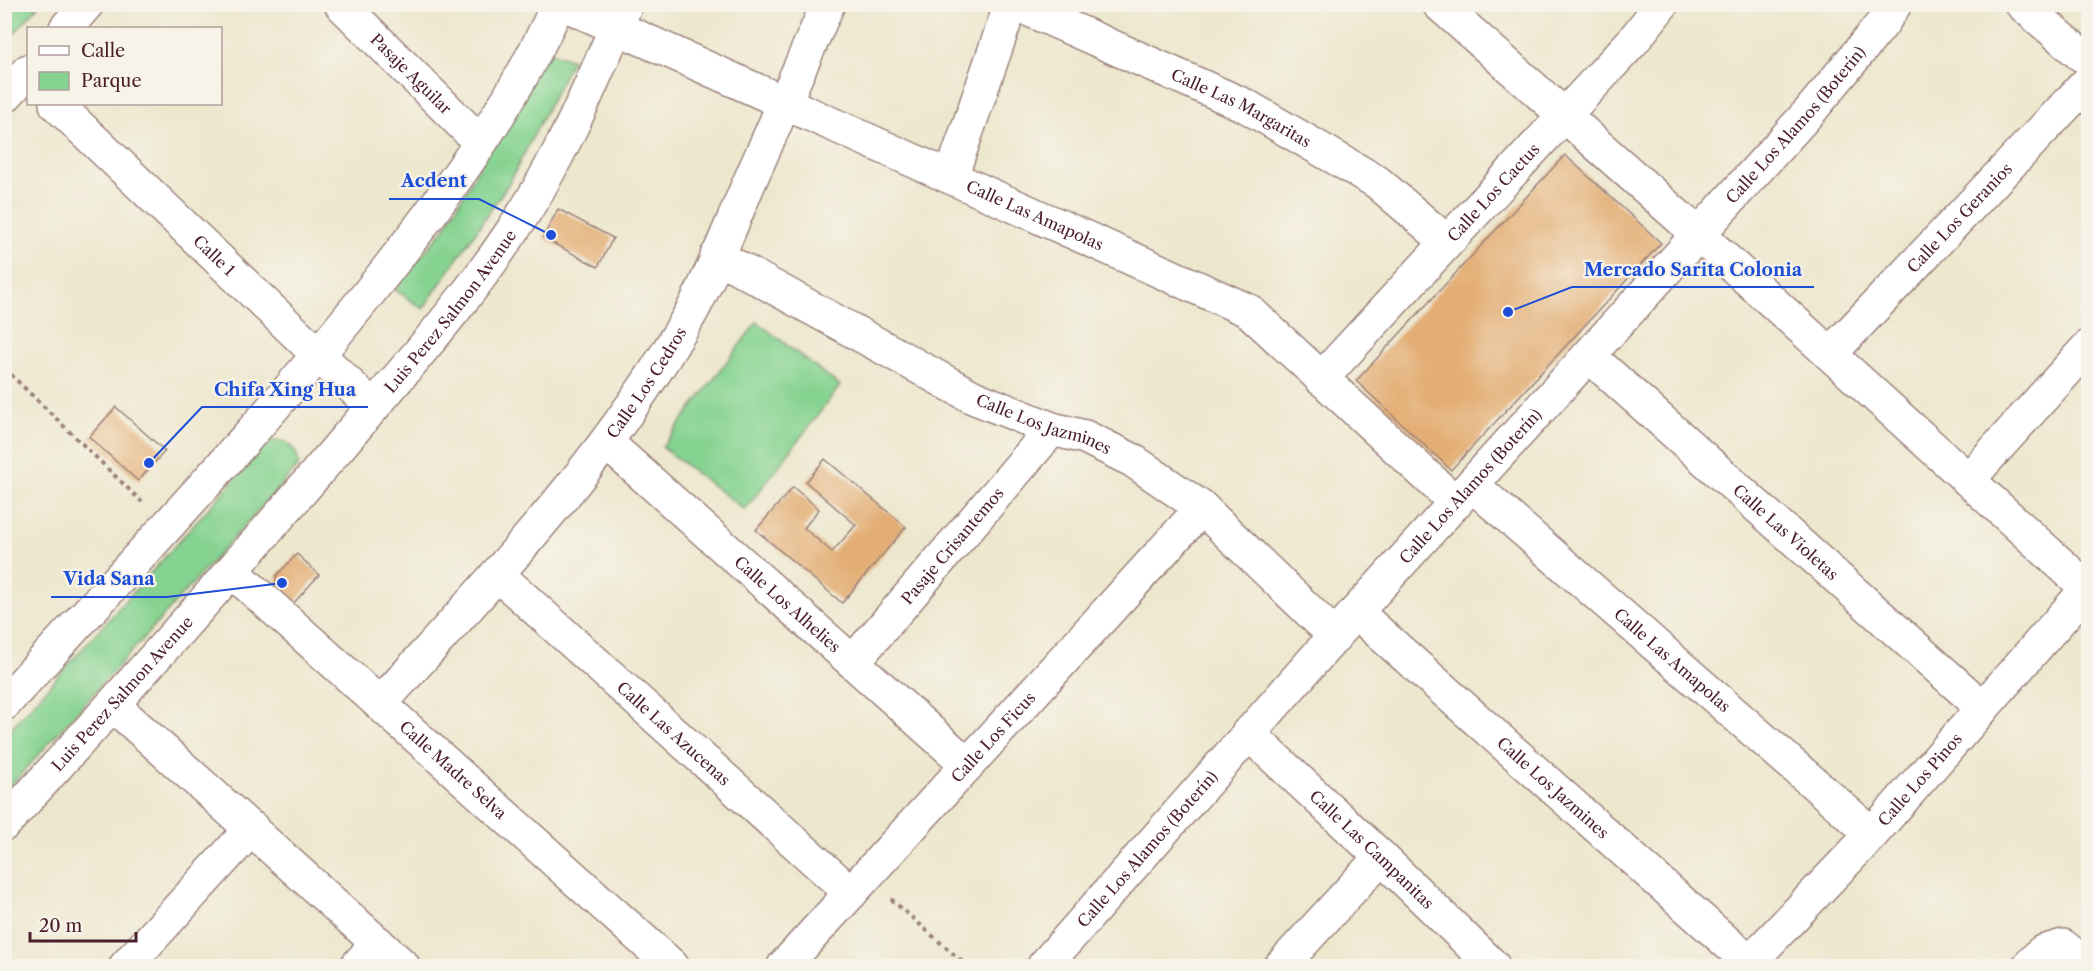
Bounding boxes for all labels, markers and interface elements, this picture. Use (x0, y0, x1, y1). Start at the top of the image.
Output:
legend (27, 27, 222, 105)
street label: Pasaje Aguilar (366, 29, 456, 118)
text: Calle (81, 40, 125, 62)
street label: Calle Los Alamos (Boterín) (1721, 42, 1870, 207)
street label: Calle Las Margaritas (1168, 64, 1315, 152)
text: Parque (81, 70, 142, 92)
street label: Calle Los Cactus (1443, 139, 1544, 246)
street label: Calle Los Geranios (1903, 159, 2016, 277)
callout: Acdent (389, 163, 479, 199)
text: Acdent (400, 170, 468, 192)
street label: Calle Las Amapolas (963, 176, 1107, 254)
street label: Luis Perez Salmon Avenue (380, 226, 520, 397)
street label: Calle 1 (189, 231, 240, 280)
callout: Mercado Sarita Colonia (1572, 251, 1814, 287)
text: Mercado Sarita Colonia (1584, 259, 1803, 281)
street label: Calle Los Cedros (602, 323, 691, 442)
callout: Chifa Xing Hua (202, 371, 368, 407)
text: Chifa Xing Hua (214, 379, 357, 401)
street label: Calle Los Jazmines (973, 389, 1115, 458)
street label: Calle Los Alamos (Boterín) (1395, 404, 1546, 568)
street label: Calle Las Violetas (1729, 480, 1843, 584)
street label: Pasaje Crisantemos (897, 483, 1008, 608)
street label: Calle Los Alhelies (730, 551, 845, 657)
callout: Vida Sana (51, 561, 167, 597)
text: Vida Sana (62, 568, 155, 590)
street label: Calle Las Amapolas (1610, 604, 1735, 716)
street label: Luis Perez Salmon Avenue (47, 612, 197, 775)
street label: Calle Las Azucenas (613, 677, 735, 790)
street label: Calle Los Ficus (947, 688, 1039, 786)
street label: Calle Madre Selva (395, 716, 512, 823)
street label: Calle Los Pinos (1874, 729, 1966, 830)
street label: Calle Los Jazmines (1493, 733, 1613, 843)
street label: Calle Los Alamos (Boterín) (1073, 766, 1222, 931)
street label: Calle Las Campanitas (1306, 786, 1438, 913)
scale bar (30, 905, 136, 943)
text: 20 m (39, 915, 83, 937)

